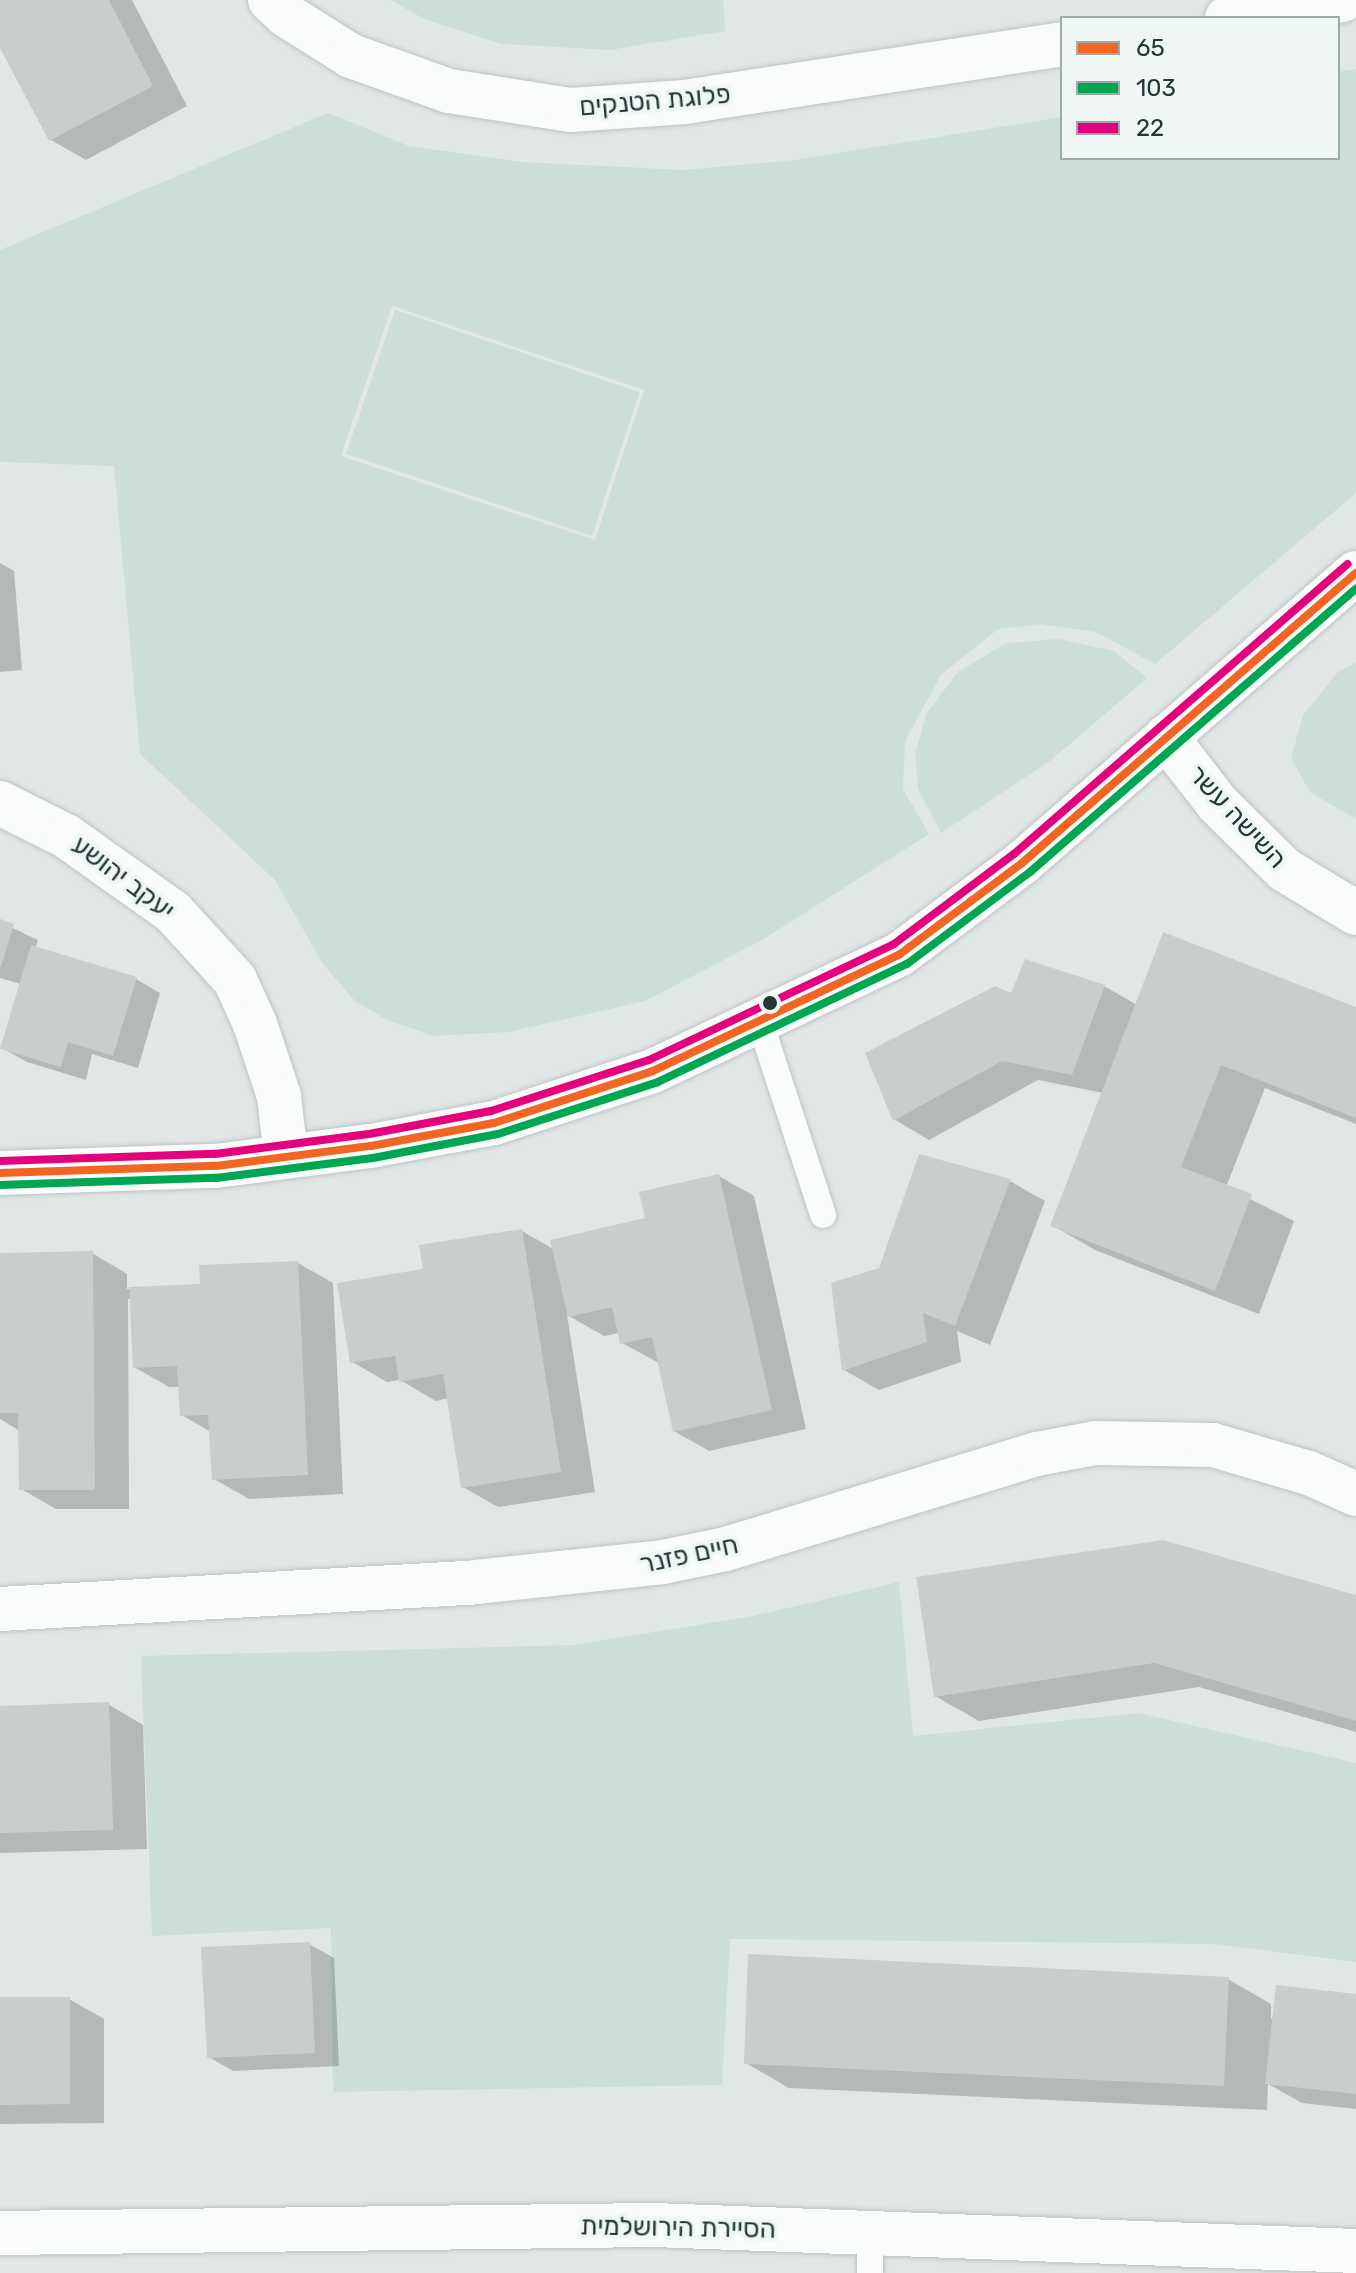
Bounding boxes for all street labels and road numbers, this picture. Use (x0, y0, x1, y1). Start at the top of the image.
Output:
street label: פלוגת הטנקים (578, 79, 732, 123)
street label: השישה עשר (1182, 759, 1292, 875)
street label: יעקב יהושע (66, 829, 180, 927)
street label: חיים פזנר (637, 1529, 741, 1581)
street label: הסיירת הירושלמית (580, 2211, 776, 2245)

